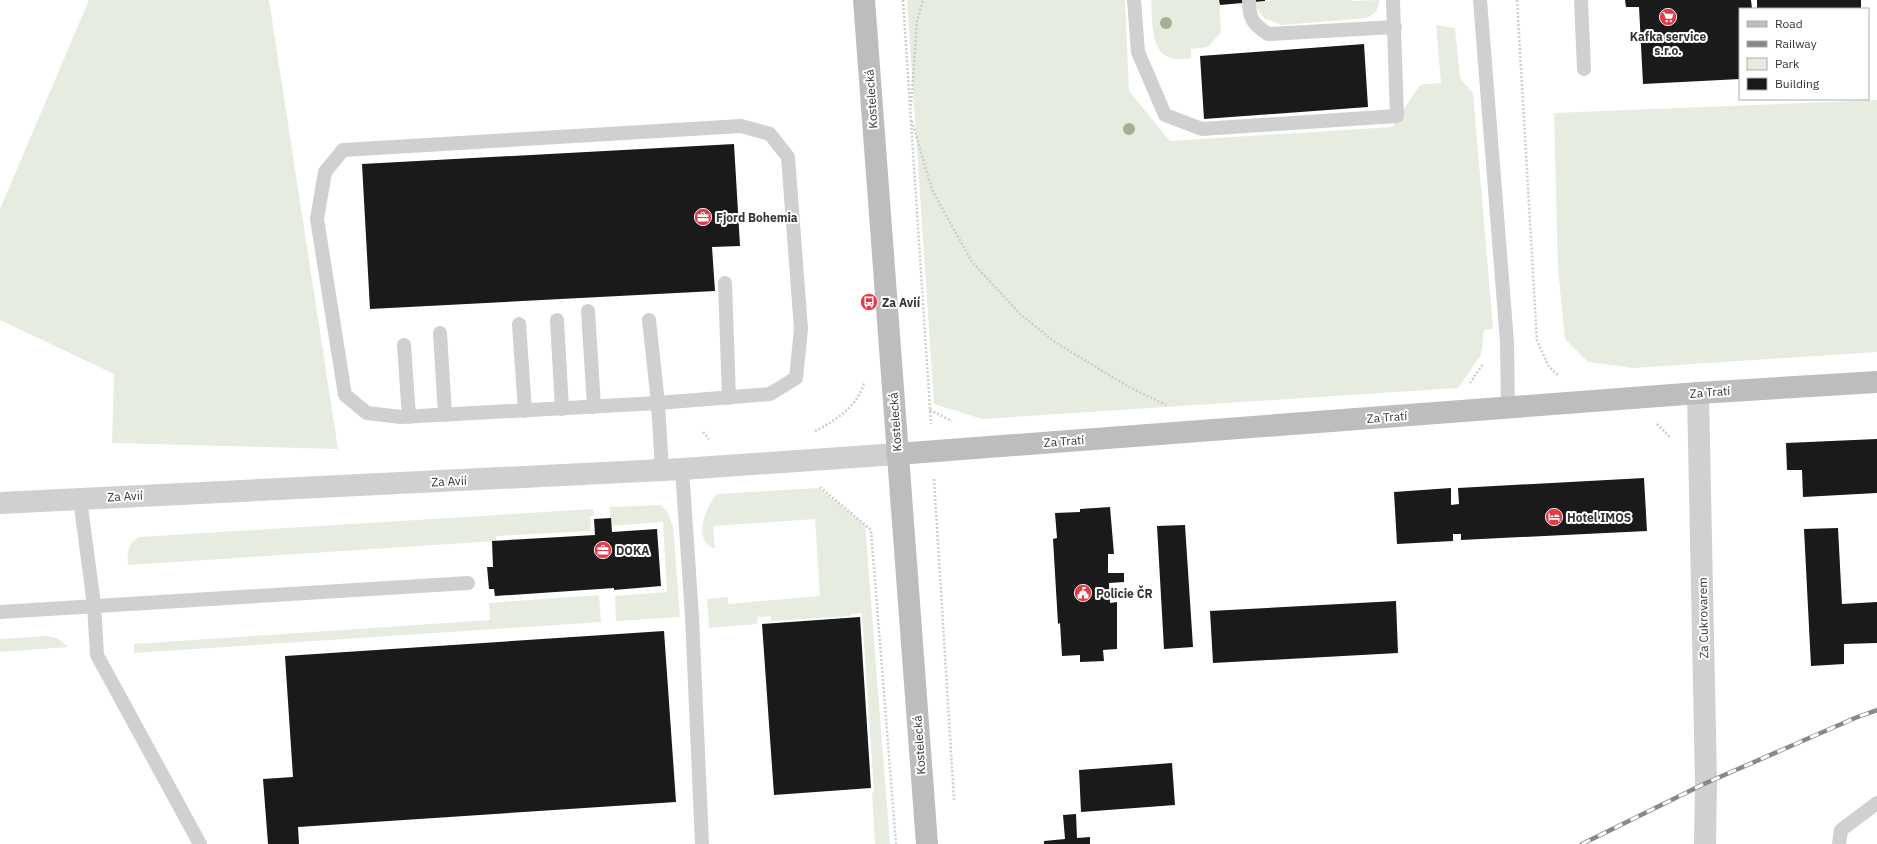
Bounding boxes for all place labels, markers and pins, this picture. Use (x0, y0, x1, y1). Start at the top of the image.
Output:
supermarket icon: Kafka service s.r.o. (1658, 7, 1678, 27)
place label: Kafka service s.r.o. (1630, 29, 1706, 58)
office icon: Fjord Bohemia (693, 207, 713, 227)
place label: Fjord Bohemia (716, 210, 798, 225)
bus stop icon: Za Avií (859, 292, 879, 312)
place label: Za Avií (882, 295, 921, 310)
hotel icon: Hotel IMOS (1544, 507, 1564, 527)
place label: Hotel IMOS (1567, 510, 1631, 525)
office icon: DOKA (593, 540, 613, 560)
place label: DOKA (616, 543, 650, 558)
public building icon: Policie ČR (1073, 583, 1093, 603)
place label: Policie ČR (1096, 585, 1153, 601)

